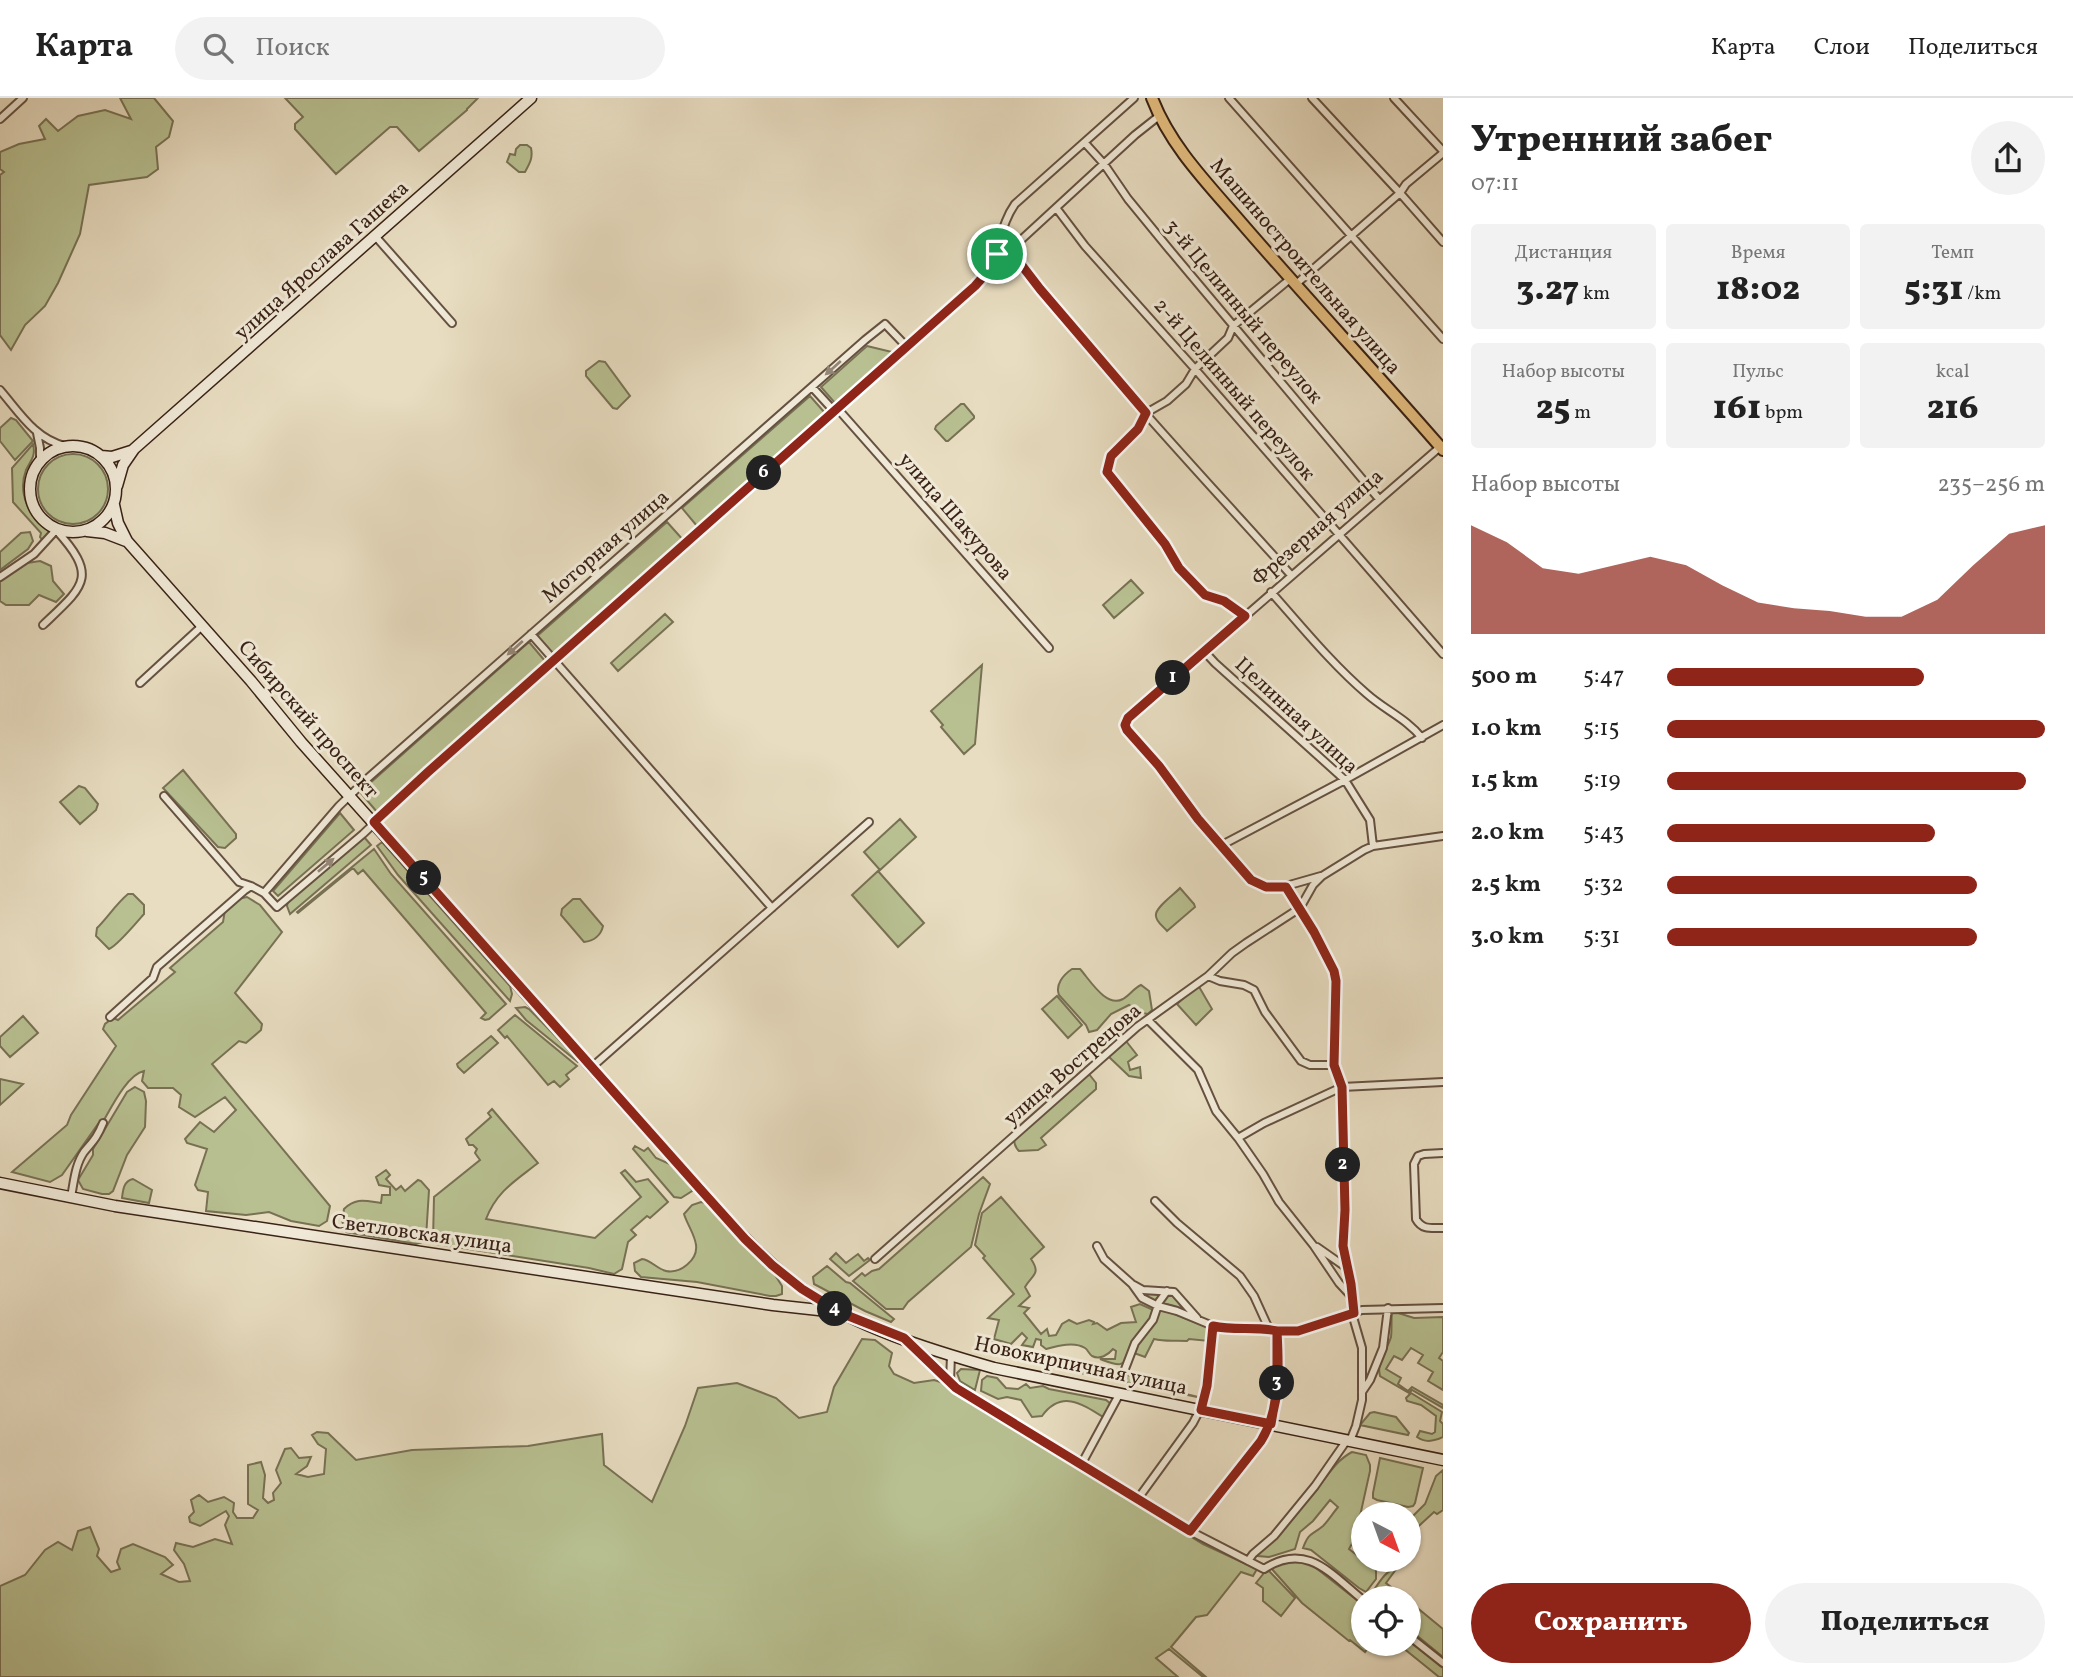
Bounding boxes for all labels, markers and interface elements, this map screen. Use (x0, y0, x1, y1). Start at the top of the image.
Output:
search box (175, 17, 665, 80)
text: Карта (35, 25, 133, 71)
icon: search (199, 29, 237, 67)
text: Поиск (255, 30, 330, 66)
text: Карта (1711, 31, 1776, 65)
text: Слои (1814, 31, 1870, 65)
text: Поделиться (1908, 31, 2038, 65)
text: Утренний забег (1471, 115, 1772, 168)
button: share (1971, 121, 2045, 195)
street label: Машиностроительная улица (1203, 152, 1407, 382)
text: 07:11 (1471, 168, 1519, 200)
street label: улица Ярослава Гашека (228, 175, 416, 348)
street label: 3-й Целинный переулок (1157, 213, 1329, 411)
pin (967, 224, 1027, 284)
icon: arrive (978, 235, 1016, 273)
text: Дистанция (1514, 240, 1612, 266)
text: Время (1731, 240, 1785, 266)
text: Темп (1931, 240, 1974, 266)
text: 3.27 (1516, 266, 1579, 314)
text: 18:02 (1716, 266, 1800, 314)
text: 5:31 (1904, 266, 1963, 314)
text: km (1579, 281, 1610, 307)
text: /km (1963, 281, 2001, 307)
street label: 2-й Целинный переулок (1146, 292, 1321, 488)
text: Набор высоты (1502, 359, 1625, 385)
text: Пульс (1732, 359, 1784, 385)
text: kcal (1936, 359, 1970, 385)
one-way arrow (824, 360, 842, 376)
text: 25 (1536, 385, 1570, 433)
text: 161 (1713, 385, 1761, 433)
text: 216 (1927, 385, 1979, 433)
text: m (1570, 400, 1591, 426)
text: bpm (1761, 400, 1803, 426)
street label: улица Шакурова (891, 447, 1019, 587)
pin: 6 (746, 456, 782, 490)
text: 6 (758, 459, 769, 485)
street label: Фрезерная улица (1246, 463, 1390, 594)
text: Набор высоты (1471, 469, 1620, 501)
text: 235–256 m (1937, 469, 2045, 501)
street label: Моторная улица (536, 484, 676, 611)
street label: Сибирский проспект (231, 634, 385, 806)
one-way arrow (506, 640, 524, 656)
street label: Целинная улица (1228, 651, 1364, 781)
pin: 1 (1156, 660, 1190, 696)
text: 500 m (1471, 661, 1537, 693)
text: 5:47 (1583, 661, 1624, 693)
text: 1 (1169, 664, 1176, 690)
text: 1.0 km (1471, 713, 1542, 745)
text: 5:15 (1583, 713, 1619, 745)
text: 1.5 km (1471, 765, 1538, 797)
text: 5:19 (1583, 765, 1620, 797)
text: 2.0 km (1471, 817, 1544, 849)
text: 5:43 (1583, 817, 1624, 849)
one-way arrow (317, 858, 334, 873)
pin: 5 (406, 860, 442, 896)
text: 5 (419, 864, 428, 890)
text: 2.5 km (1471, 869, 1541, 901)
text: 5:32 (1583, 869, 1624, 901)
text: 3.0 km (1471, 921, 1544, 953)
text: 5:31 (1583, 921, 1620, 953)
street label: улица Вострецова (998, 997, 1148, 1133)
pin: 2 (1326, 1148, 1360, 1182)
text: 2 (1338, 1151, 1347, 1177)
street label: Светловская улица (330, 1207, 514, 1262)
pin: 4 (818, 1292, 852, 1326)
text: 4 (829, 1295, 840, 1321)
street label: Новокирпичная улица (971, 1330, 1190, 1403)
pin: 3 (1260, 1366, 1294, 1400)
text: 3 (1272, 1369, 1281, 1395)
north arrow (1351, 1502, 1421, 1572)
map controls (1351, 1502, 1421, 1656)
button: Сохранить (1471, 1583, 1751, 1663)
button: Поделиться (1765, 1583, 2045, 1663)
button: locate (1351, 1586, 1421, 1656)

